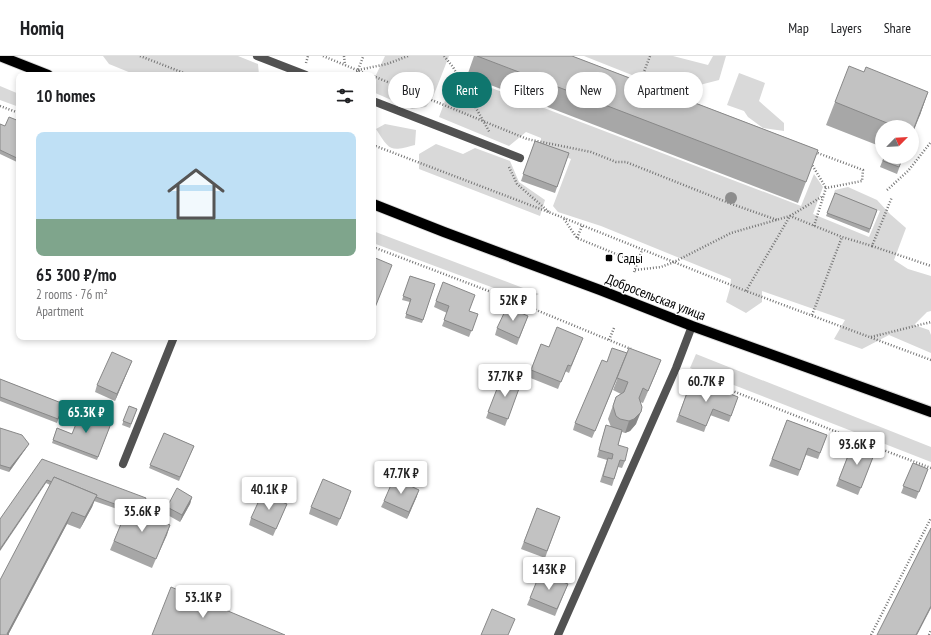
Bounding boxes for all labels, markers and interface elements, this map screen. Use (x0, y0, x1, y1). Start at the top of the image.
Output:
text: Homiq (20, 16, 64, 40)
text: Map (788, 19, 809, 37)
text: Layers (831, 19, 862, 37)
text: Share (884, 19, 911, 37)
chip: Buy (388, 72, 434, 108)
chip: Rent (442, 72, 492, 108)
chip: Filters (500, 72, 558, 108)
chip: New (566, 72, 616, 108)
chip: Apartment (624, 72, 703, 108)
text: 10 homes (36, 85, 95, 107)
icon: filters (334, 85, 356, 107)
north arrow (875, 120, 919, 164)
map controls (875, 120, 919, 164)
icon: home (160, 158, 232, 230)
place label: Сады (617, 249, 643, 267)
marker: Сады (604, 253, 614, 263)
text: 65 300 ₽/mo (36, 264, 117, 286)
street label: Добросельская улица (603, 270, 709, 324)
text: 2 rooms · 76 m² (36, 286, 108, 303)
pin: 52K ₽ (485, 288, 541, 322)
text: 52K ₽ (499, 292, 527, 309)
text: Apartment (36, 303, 84, 320)
pin: 37.7K ₽ (468, 364, 542, 398)
text: 37.7K ₽ (487, 368, 523, 385)
pin: 60.7K ₽ (669, 369, 743, 403)
text: 60.7K ₽ (688, 373, 724, 390)
pin: 65.3K ₽ (49, 400, 123, 434)
text: 65.3K ₽ (68, 404, 104, 421)
pin: 93.6K ₽ (820, 432, 894, 466)
text: 93.6K ₽ (839, 436, 875, 453)
pin: 47.7K ₽ (364, 461, 438, 495)
text: 47.7K ₽ (383, 465, 419, 482)
pin: 40.1K ₽ (232, 477, 306, 511)
text: 40.1K ₽ (251, 481, 287, 498)
pin: 35.6K ₽ (105, 499, 179, 533)
text: 35.6K ₽ (124, 503, 160, 520)
pin: 143K ₽ (516, 557, 582, 591)
text: 143K ₽ (532, 561, 566, 578)
pin: 53.1K ₽ (166, 585, 240, 619)
text: 53.1K ₽ (185, 589, 221, 606)

